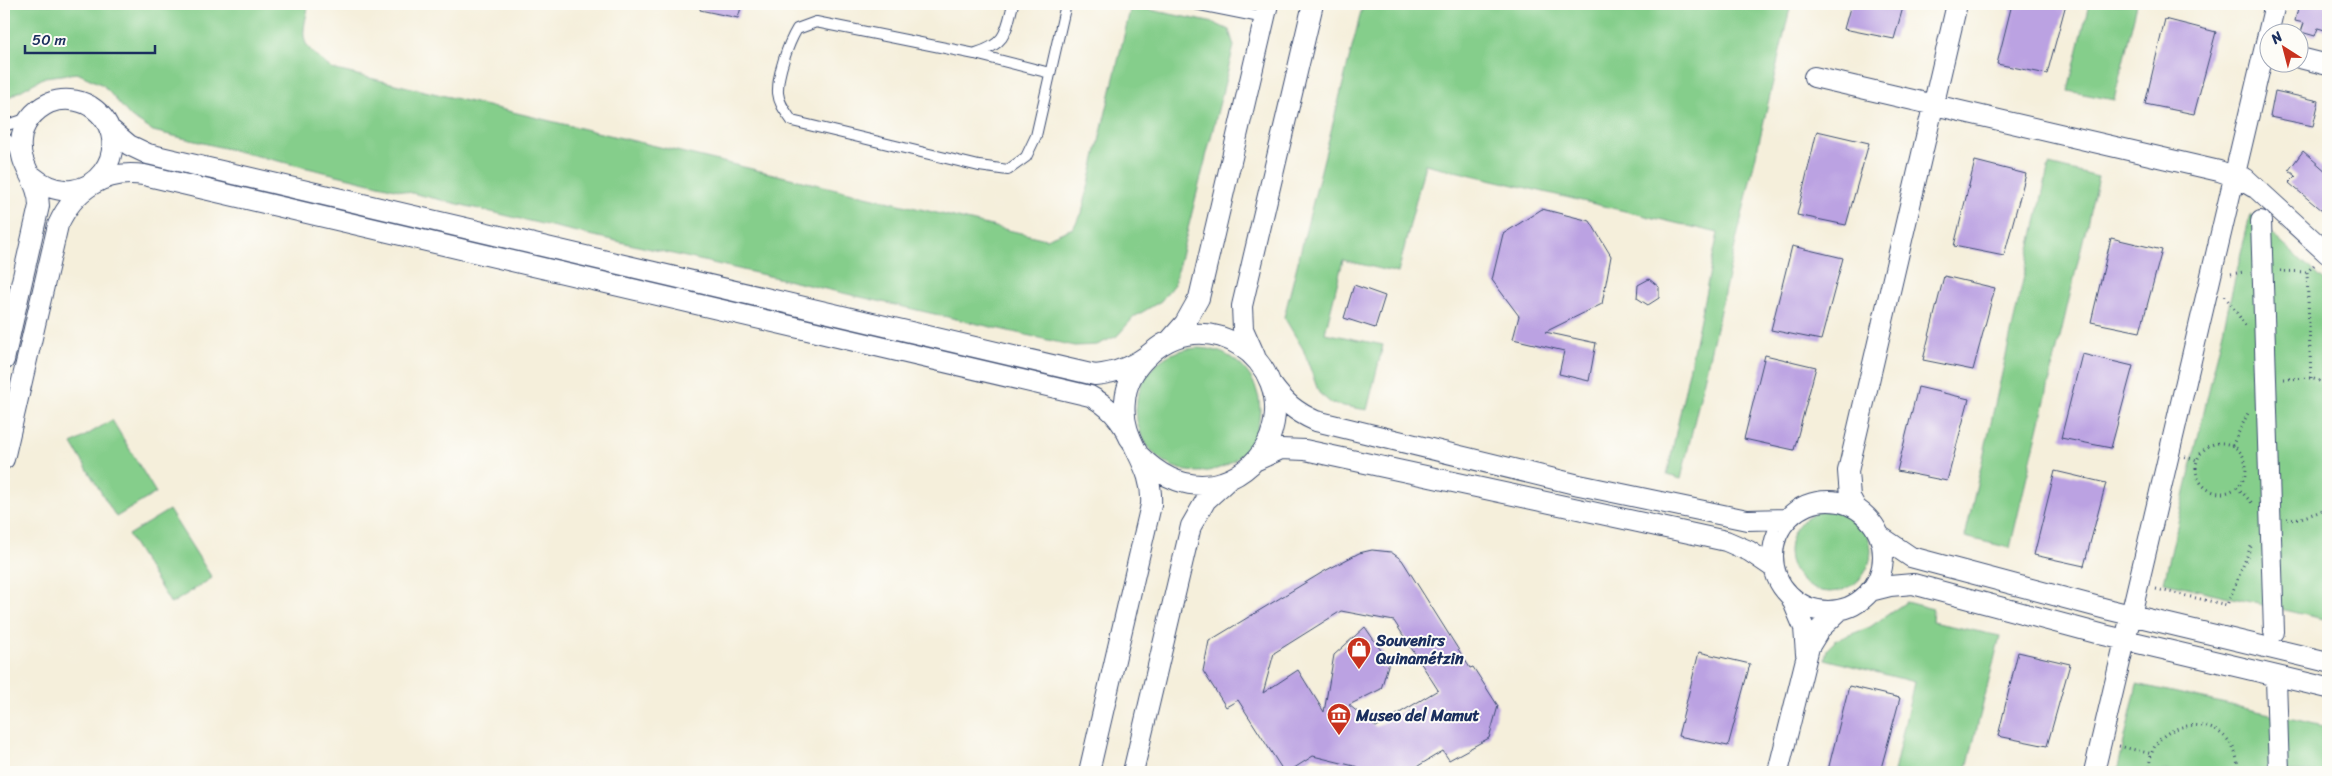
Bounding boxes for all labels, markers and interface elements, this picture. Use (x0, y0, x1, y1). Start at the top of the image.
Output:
scale bar (25, 22, 155, 54)
north arrow (2260, 22, 2310, 72)
text: N (2265, 25, 2288, 51)
text: 50 m (32, 27, 67, 53)
place label: Souvenirs Quinamétzin (1375, 626, 1464, 673)
shop icon: Souvenirs Quinamétzin (1346, 636, 1372, 670)
place label: Museo del Mamut (1355, 701, 1480, 730)
museum icon: Museo del Mamut (1326, 702, 1352, 736)

